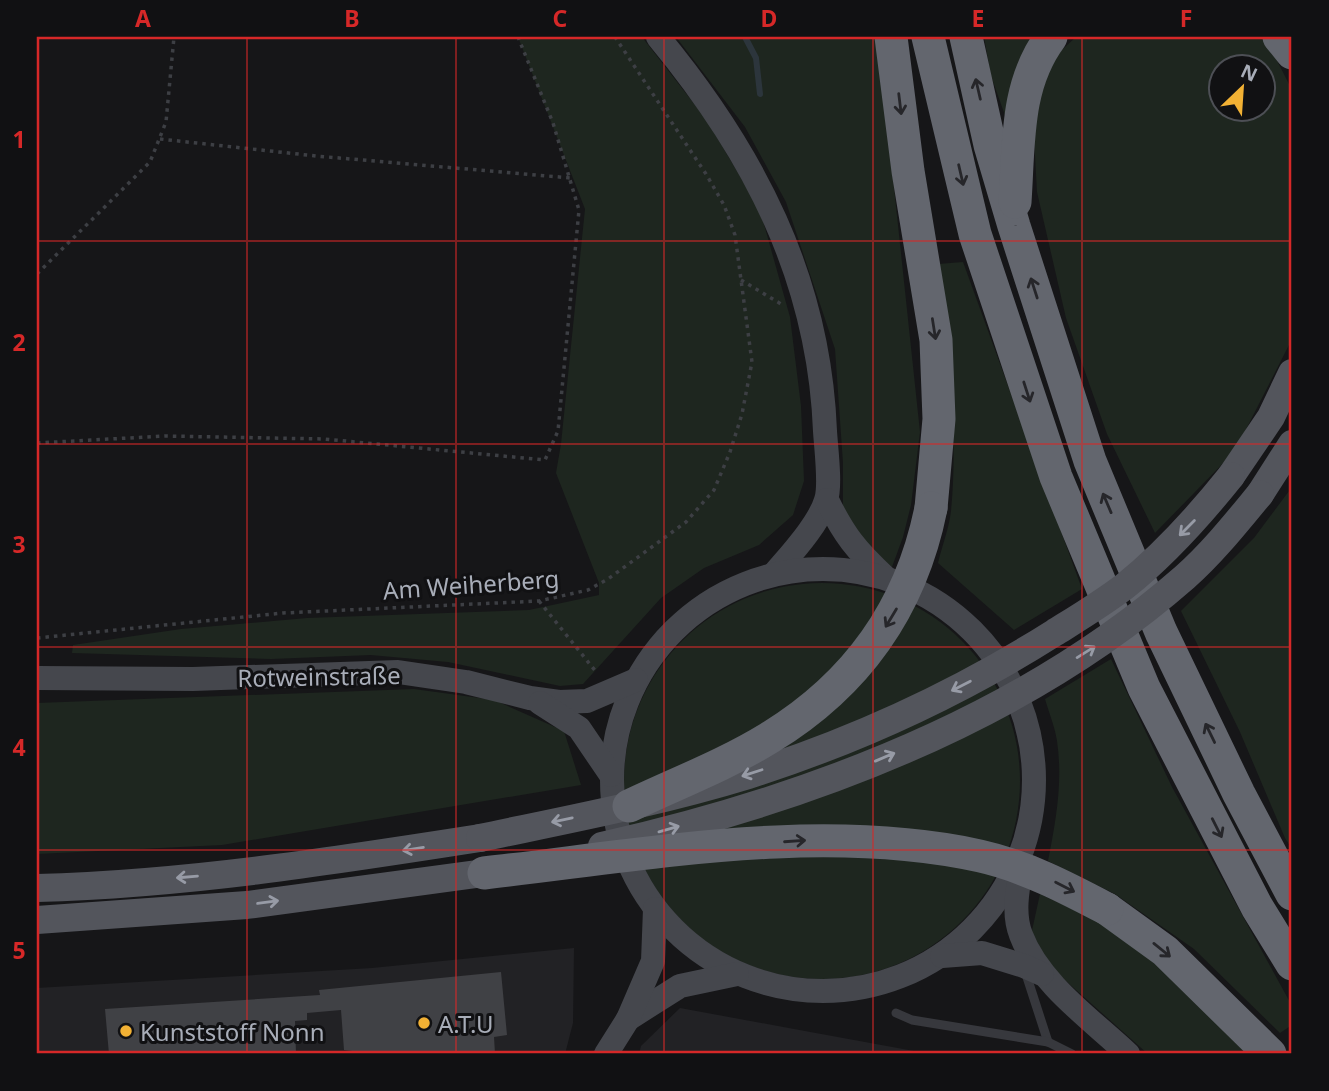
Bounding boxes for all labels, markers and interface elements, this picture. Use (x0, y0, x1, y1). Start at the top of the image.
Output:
text: A (135, 2, 151, 34)
text: B (344, 2, 360, 34)
text: C (553, 2, 568, 34)
text: D (761, 2, 777, 34)
text: E (972, 2, 984, 34)
text: F (1180, 2, 1192, 34)
north arrow (1206, 52, 1276, 122)
text: N (1237, 58, 1262, 88)
one-way arrow (970, 78, 984, 101)
one-way arrow (893, 93, 906, 115)
text: 1 (12, 123, 26, 155)
one-way arrow (955, 163, 968, 186)
one-way arrow (1027, 277, 1039, 299)
one-way arrow (928, 317, 941, 340)
text: 2 (12, 326, 26, 358)
one-way arrow (1022, 381, 1035, 403)
one-way arrow (1100, 492, 1113, 514)
one-way arrow (1179, 519, 1196, 536)
text: 3 (12, 528, 26, 560)
street label: Am Weiherberg (382, 561, 560, 607)
one-way arrow (883, 607, 897, 627)
one-way arrow (1076, 644, 1095, 659)
street label: Rotweinstraße (237, 658, 401, 694)
one-way arrow (952, 679, 972, 693)
one-way arrow (1202, 723, 1216, 744)
text: 4 (12, 731, 26, 763)
one-way arrow (874, 750, 895, 763)
one-way arrow (741, 768, 763, 780)
one-way arrow (551, 814, 574, 828)
one-way arrow (1210, 818, 1224, 838)
one-way arrow (658, 821, 680, 834)
one-way arrow (783, 834, 806, 847)
one-way arrow (402, 843, 425, 856)
one-way arrow (176, 871, 199, 884)
one-way arrow (1054, 881, 1075, 895)
one-way arrow (256, 896, 279, 909)
text: 5 (12, 934, 26, 966)
one-way arrow (1152, 942, 1170, 958)
place label: A.T.U (438, 1007, 494, 1040)
place label: Kunststoff Nonn (140, 1015, 325, 1048)
marker: A.T.U (416, 1015, 432, 1031)
marker: Kunststoff Nonn (118, 1023, 134, 1039)

